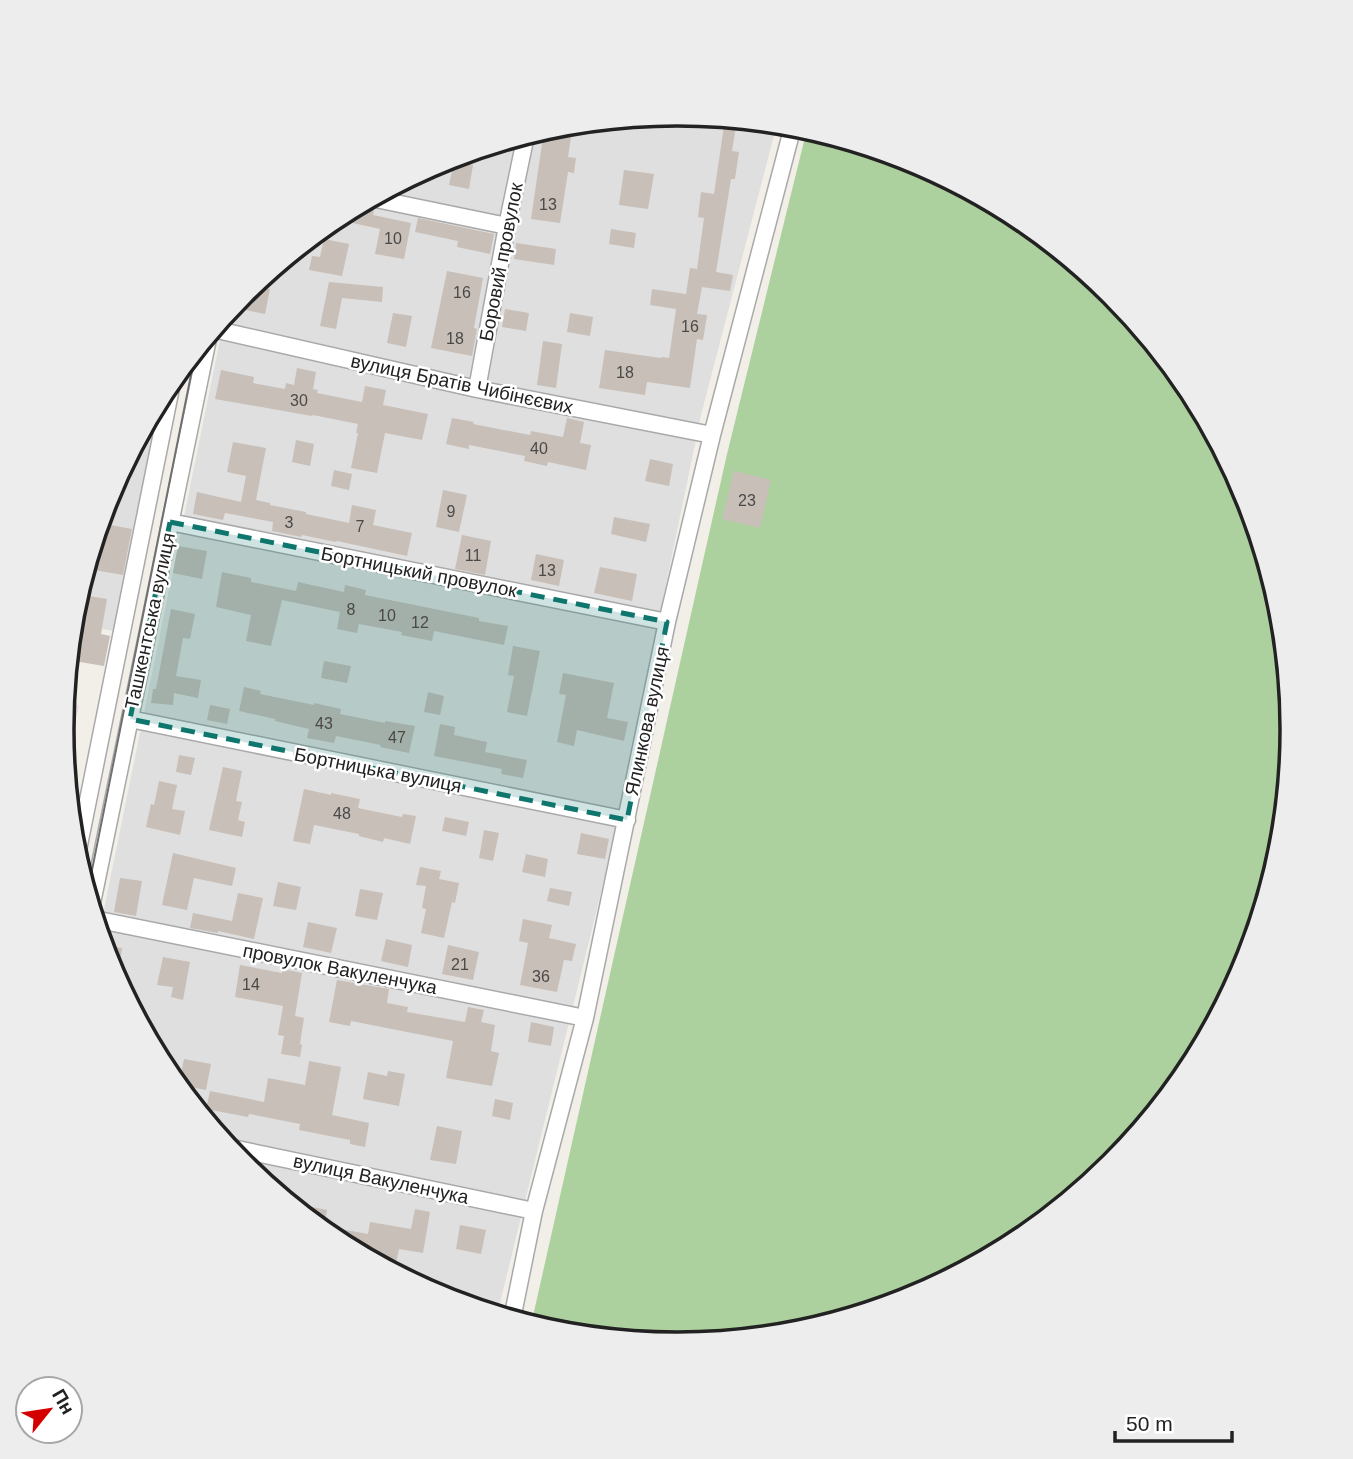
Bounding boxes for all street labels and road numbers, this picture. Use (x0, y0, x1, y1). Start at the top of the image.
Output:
street label: Боровий провулок (475, 180, 527, 343)
street label: вулиця Братів Чибінєєвих (349, 350, 576, 418)
street label: Ташкентська вулиця (121, 531, 179, 711)
street label: Бортницький провулок (319, 543, 519, 601)
street label: Ялинкова вулиця (621, 644, 673, 798)
street label: Бортницька вулиця (293, 743, 463, 797)
street label: провулок Вакуленчука (241, 940, 439, 998)
street label: вулиця Вакуленчука (291, 1150, 471, 1208)

